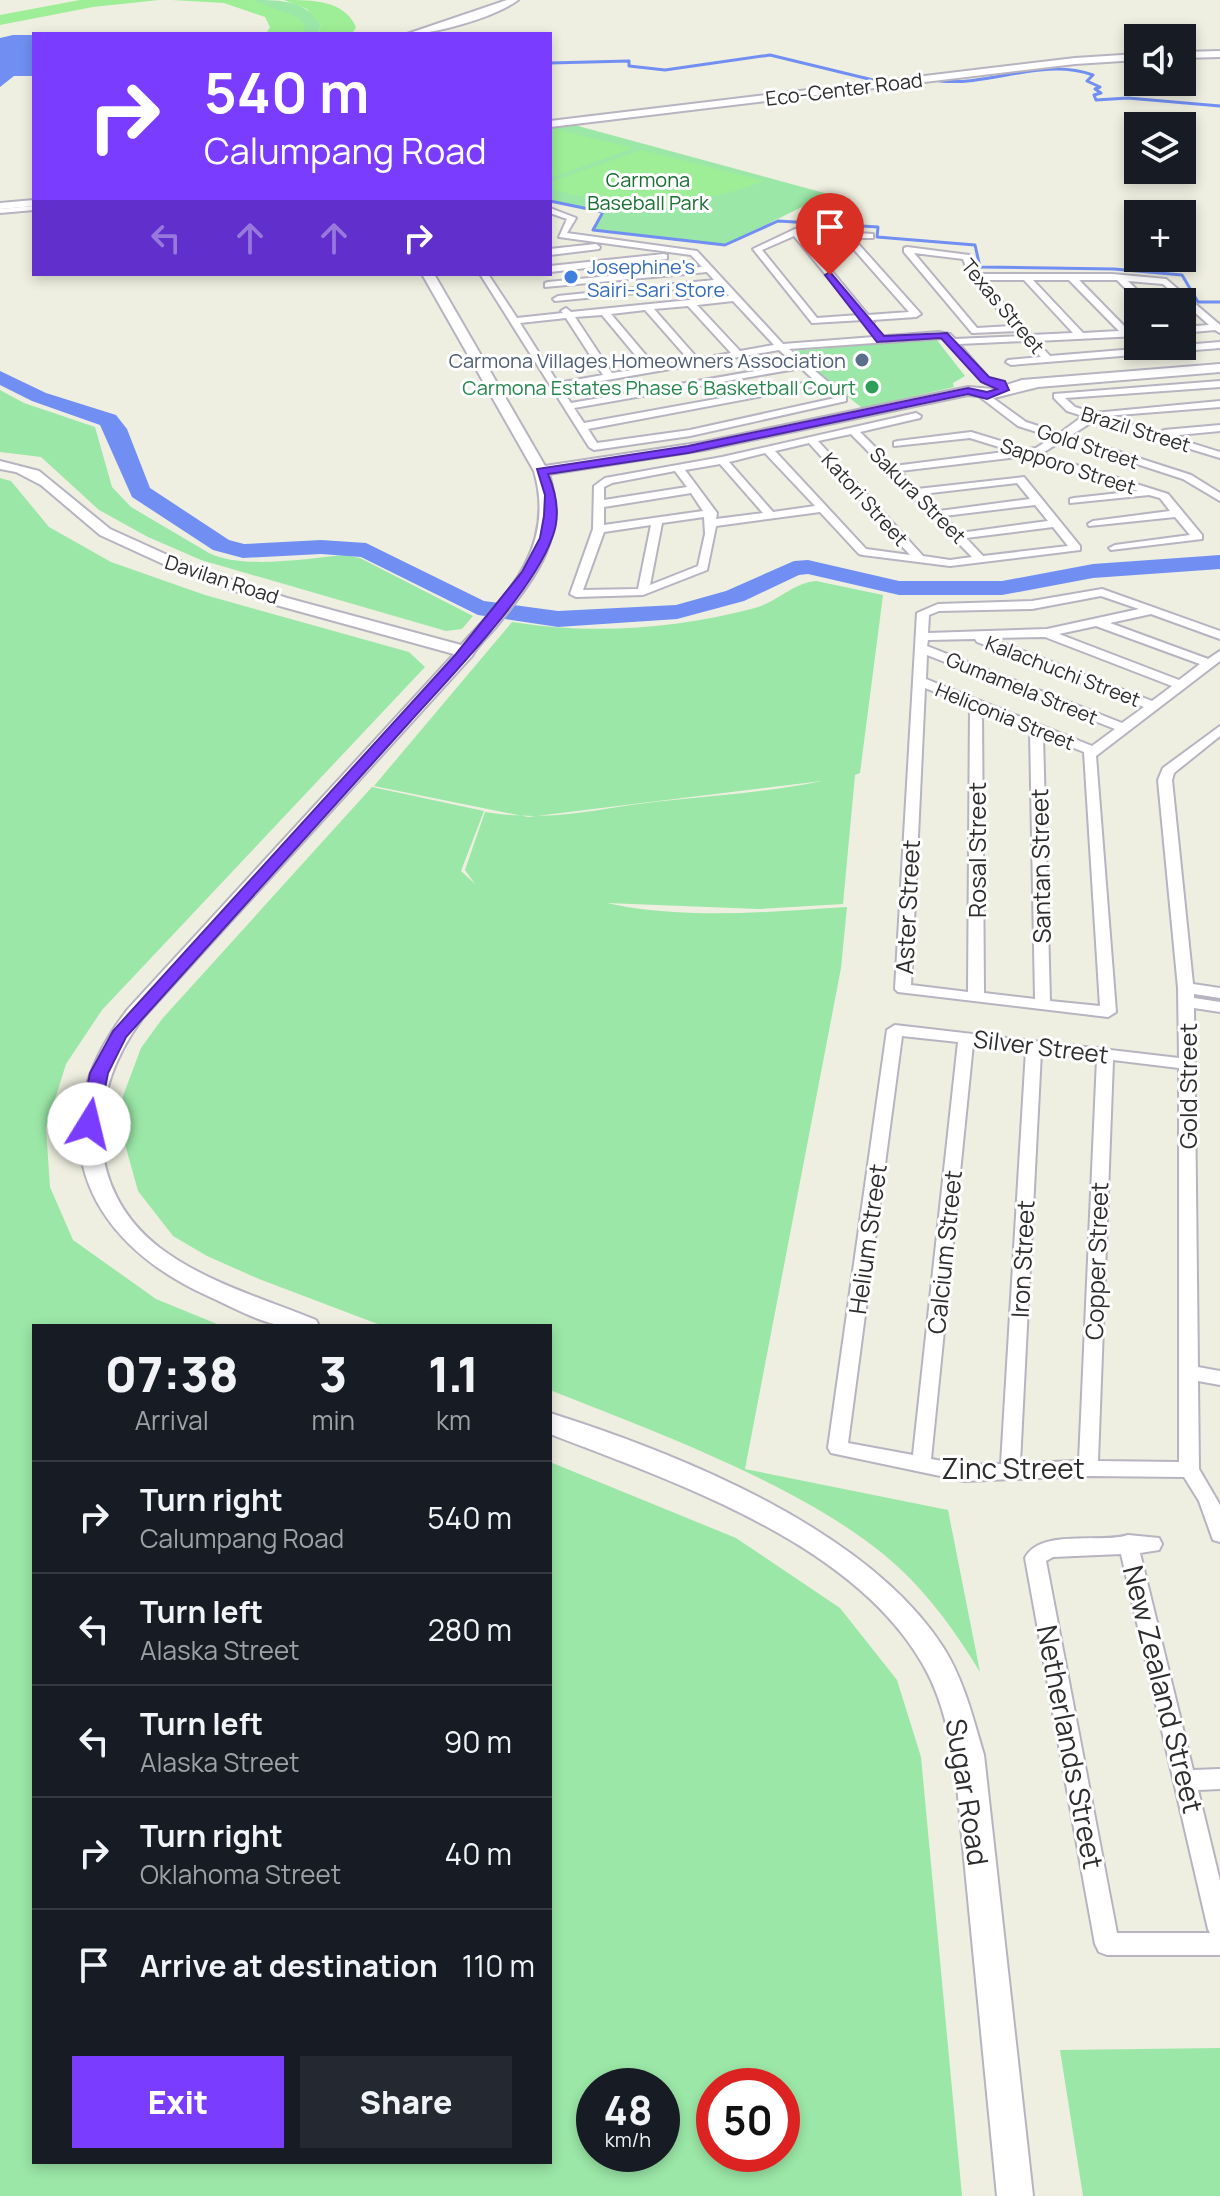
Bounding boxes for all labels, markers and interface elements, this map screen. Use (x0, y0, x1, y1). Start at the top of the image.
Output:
map controls (1124, 24, 1196, 360)
button: sound (1124, 24, 1196, 96)
text: 540 m (204, 53, 369, 130)
icon: right (72, 64, 176, 168)
street label: Eco-Center Road (764, 66, 924, 112)
button: layers (1124, 112, 1196, 184)
text: Calumpang Road (204, 126, 487, 175)
park label: Carmona Baseball Park (587, 166, 710, 216)
pin (796, 193, 864, 275)
button: + (1124, 200, 1196, 272)
icon: arrive (808, 205, 852, 249)
icon: left (144, 216, 188, 260)
icon: ahead (228, 216, 272, 260)
icon: ahead (312, 216, 356, 260)
icon: right (396, 216, 440, 260)
place label: Josephine's Sairi-Sari Store (587, 253, 725, 303)
street label: Texas Street (955, 253, 1051, 359)
marker: Josephine's Sairi-Sari Store (562, 268, 580, 286)
button: − (1124, 288, 1196, 360)
place label: Carmona Villages Homeowners Association (449, 347, 846, 374)
marker: Carmona Villages Homeowners Association (853, 351, 871, 369)
place label: Carmona Estates Phase 6 Basketball Court (462, 374, 856, 401)
marker: Carmona Estates Phase 6 Basketball Court (863, 378, 881, 396)
street label: Brazil Street (1078, 400, 1194, 458)
street label: Gold Street (1034, 417, 1142, 475)
street label: Sapporo Street (997, 431, 1139, 501)
street label: Sakura Street (864, 441, 972, 549)
street label: Katori Street (816, 446, 914, 552)
street label: Davilan Road (162, 548, 282, 610)
street label: Kalachuchi Street (982, 629, 1144, 713)
street label: Gumamela Street (942, 645, 1102, 731)
street label: Heliconia Street (931, 676, 1079, 756)
street label: Rosal Street (960, 782, 993, 918)
street label: Santan Street (1022, 788, 1058, 944)
street label: Aster Street (887, 839, 927, 975)
street label: Silver Street (972, 1021, 1110, 1071)
street label: Gold Street (1171, 1023, 1204, 1149)
position arrow (47, 1082, 131, 1166)
street label: Helium Street (840, 1162, 894, 1316)
street label: Calcium Street (919, 1168, 969, 1336)
street label: Copper Street (1077, 1182, 1115, 1340)
street label: Iron Street (1002, 1199, 1042, 1319)
text: 07:38 (105, 1341, 239, 1406)
text: 3 (319, 1341, 347, 1406)
text: 1.1 (428, 1341, 479, 1406)
text: Arrival (135, 1402, 209, 1438)
text: min (312, 1402, 355, 1438)
text: km (436, 1402, 471, 1438)
street label: Zinc Street (941, 1449, 1085, 1487)
text: Turn right (140, 1479, 283, 1520)
icon: right (72, 1495, 116, 1539)
text: 540 m (427, 1497, 512, 1538)
text: Calumpang Road (140, 1520, 344, 1556)
street label: New Zealand Street (1115, 1561, 1213, 1817)
text: Turn left (140, 1591, 263, 1632)
icon: left (72, 1607, 116, 1651)
text: 280 m (428, 1609, 512, 1650)
street label: Netherlands Street (1029, 1622, 1113, 1872)
text: Alaska Street (140, 1632, 300, 1668)
text: Turn left (140, 1703, 263, 1744)
street label: Sugar Road (938, 1716, 998, 1868)
icon: left (72, 1719, 116, 1763)
text: 90 m (444, 1721, 512, 1762)
text: Alaska Street (140, 1744, 300, 1780)
text: Turn right (140, 1815, 283, 1856)
icon: right (72, 1831, 116, 1875)
text: 40 m (445, 1833, 512, 1874)
text: Oklahoma Street (140, 1856, 341, 1892)
icon: arrive (72, 1943, 116, 1987)
text: Arrive at destination (140, 1945, 438, 1986)
text: 110 m (462, 1945, 535, 1986)
button: Exit (72, 2056, 284, 2148)
button: Share (300, 2056, 512, 2148)
speed limit sign: 50 (696, 2068, 800, 2172)
text: 48 (604, 2082, 652, 2137)
text: km/h (605, 2126, 651, 2153)

